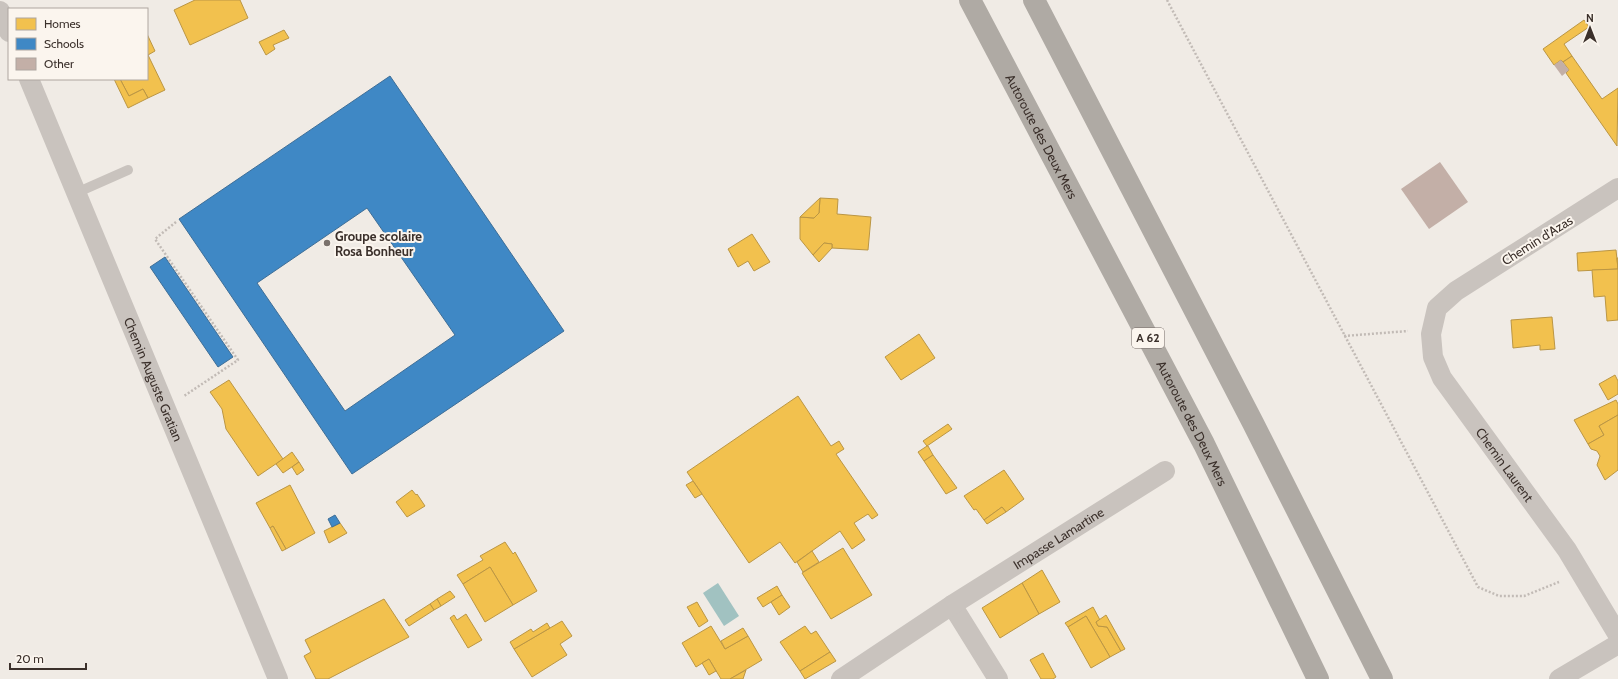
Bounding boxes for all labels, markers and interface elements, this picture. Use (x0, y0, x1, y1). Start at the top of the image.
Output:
legend (8, 8, 148, 80)
north arrow (1570, 8, 1610, 48)
text: N (1586, 11, 1594, 25)
text: Homes (44, 16, 81, 31)
text: Schools (44, 36, 84, 51)
text: Other (44, 56, 74, 71)
street label: Autoroute des Deux Mers (1002, 71, 1082, 202)
street label: Chemin d'Azas (1499, 212, 1576, 268)
place label: Groupe scolaire Rosa Bonheur (335, 228, 422, 259)
marker: Groupe scolaire Rosa Bonheur (322, 238, 332, 248)
street label: Chemin Auguste Gratian (121, 315, 186, 444)
road number: A 62 (1132, 328, 1164, 348)
street label: Autoroute des Deux Mers (1153, 358, 1231, 489)
street label: Chemin Laurent (1473, 424, 1538, 505)
street label: Impasse Lamartine (1010, 503, 1107, 573)
scale bar (10, 645, 86, 671)
text: 20 m (16, 651, 44, 666)

